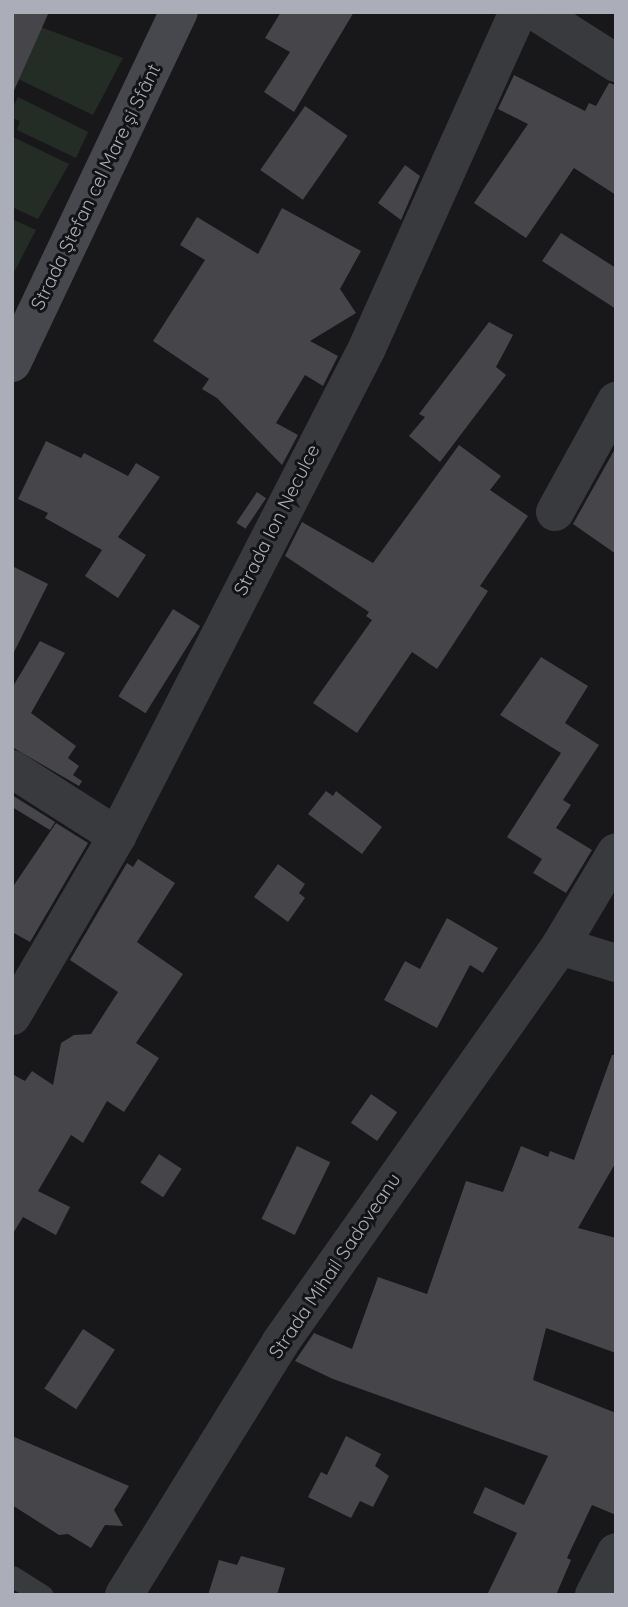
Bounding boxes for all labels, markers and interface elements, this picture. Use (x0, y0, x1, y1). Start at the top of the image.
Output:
street label: Strada Ștefan cel Mare și Sfânt (26, 60, 166, 314)
street label: Strada Ion Neculce (229, 441, 325, 599)
street label: Strada Mihail Sadoveanu (264, 1169, 406, 1363)

